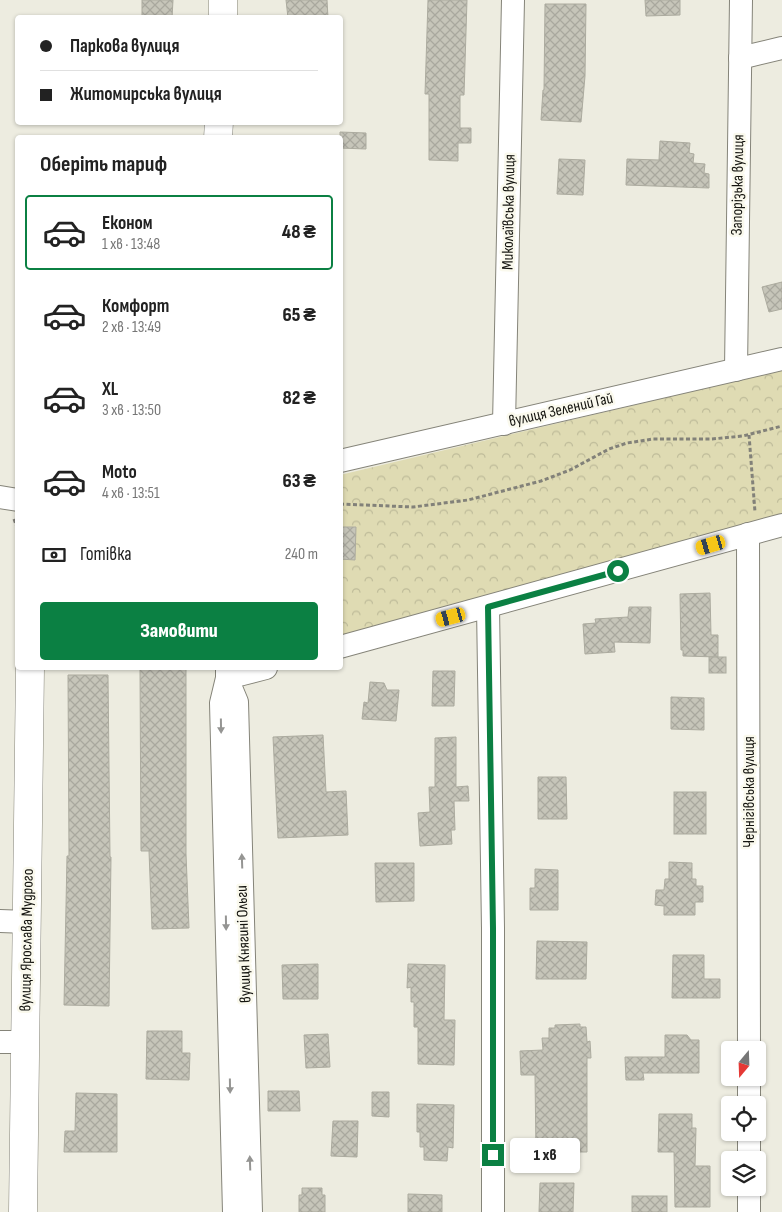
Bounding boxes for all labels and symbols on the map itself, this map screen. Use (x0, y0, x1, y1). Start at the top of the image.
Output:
street label: Запорізька вулиця (728, 134, 748, 236)
street label: Миколаївська вулиця (498, 154, 520, 270)
street label: вулиця Зелений Гай (507, 389, 615, 431)
car (694, 534, 727, 556)
route start (607, 560, 629, 582)
car (434, 606, 467, 628)
one-way arrow (218, 718, 226, 734)
street label: Чернігівська вулиця (740, 736, 759, 848)
one-way arrow (238, 853, 246, 869)
street label: вулиця Ярослава Мудрого (16, 868, 38, 1012)
street label: вулиця Княгині Ольги (232, 885, 256, 1003)
one-way arrow (223, 916, 231, 932)
north arrow (721, 1041, 766, 1086)
one-way arrow (227, 1078, 235, 1094)
callout: 1 хв (510, 1138, 580, 1172)
route end (482, 1144, 504, 1166)
one-way arrow (246, 1155, 254, 1171)

